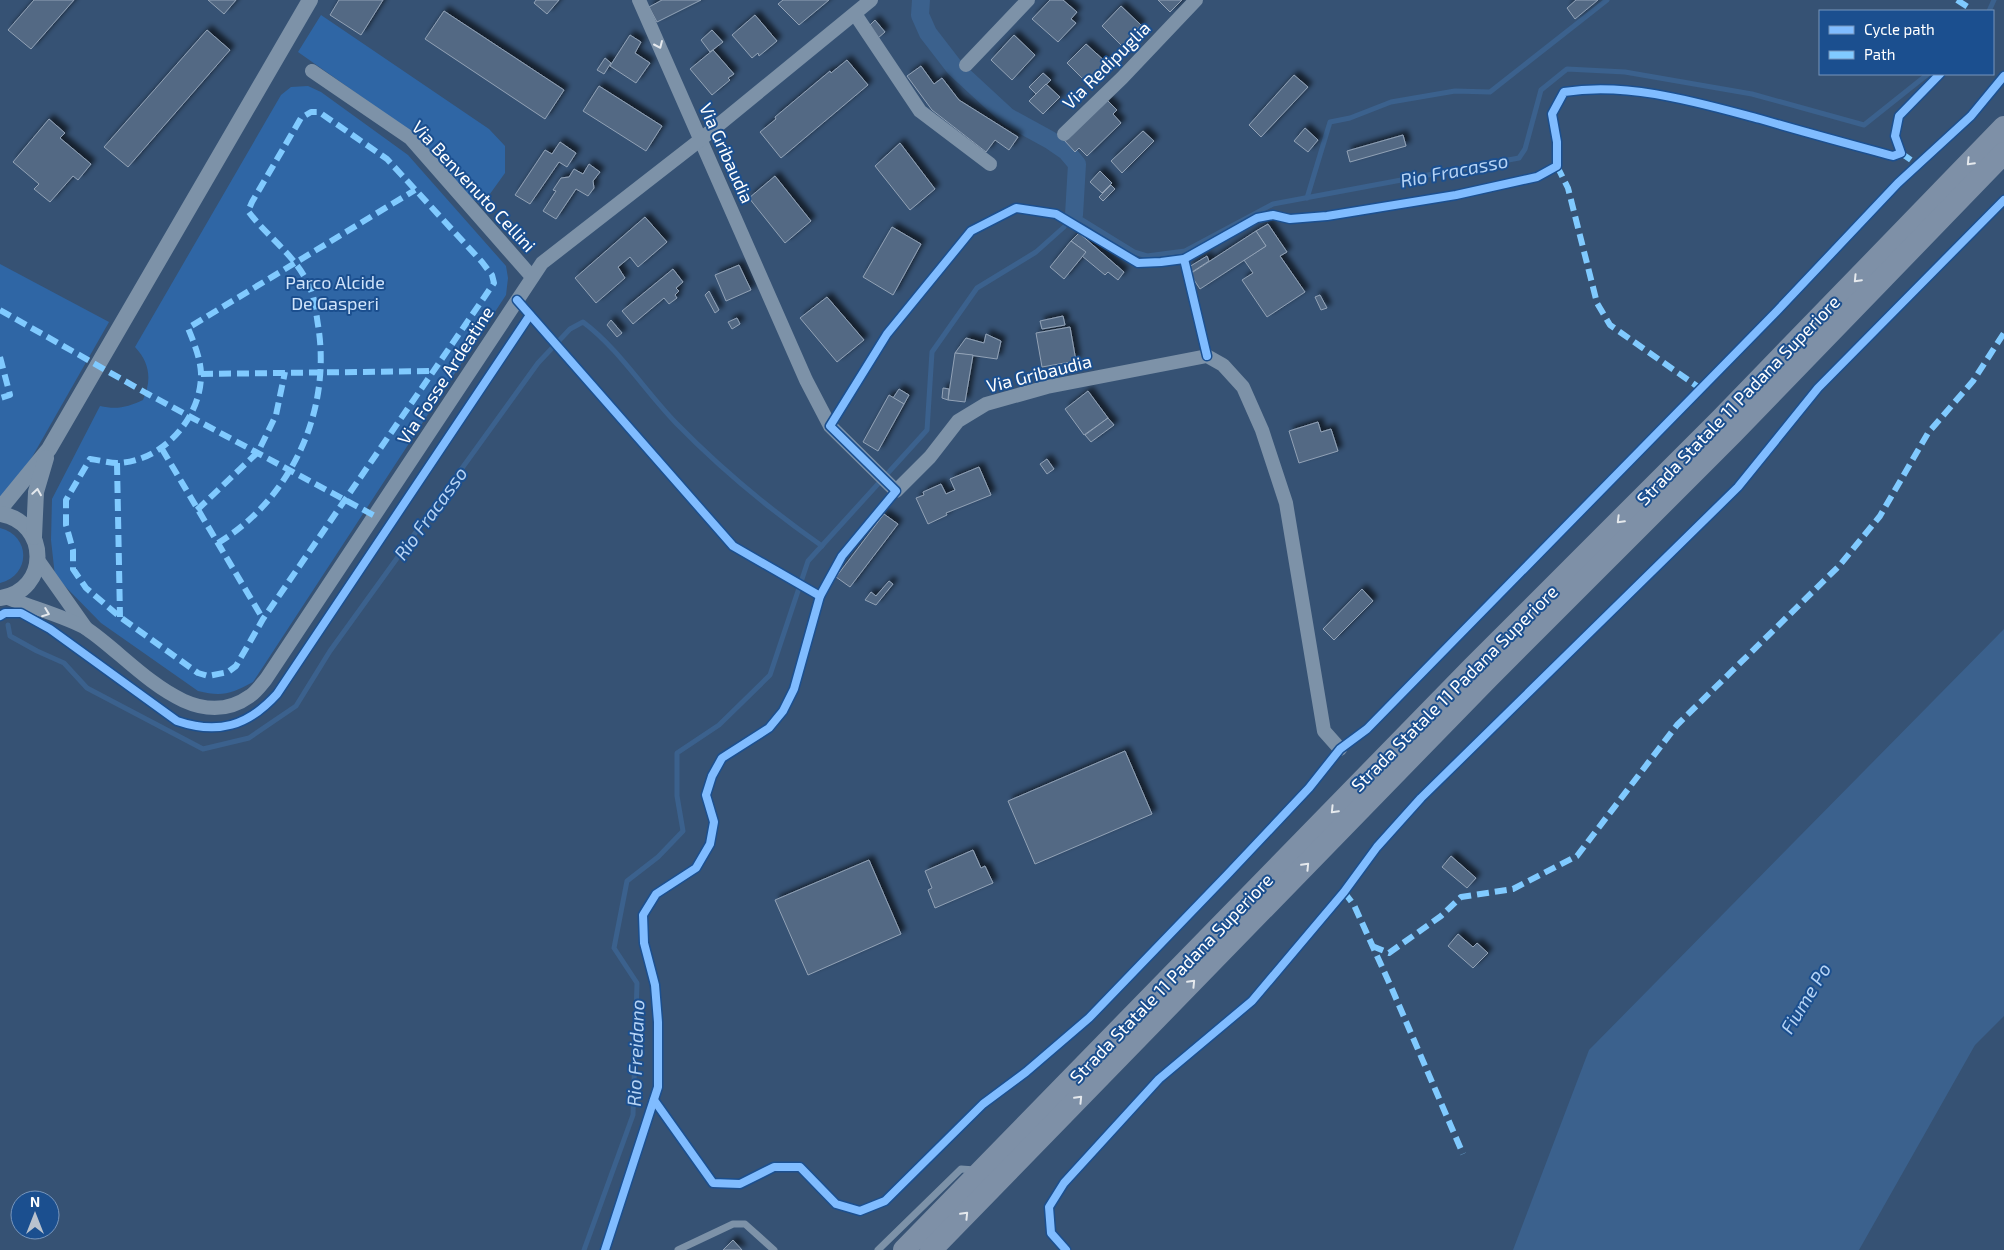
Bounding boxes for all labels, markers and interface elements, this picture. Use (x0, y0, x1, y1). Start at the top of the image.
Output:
legend (1819, 10, 1994, 75)
street label: Via Redipuglia (1057, 16, 1155, 114)
text: Cycle path (1864, 20, 1935, 38)
one-way arrow (652, 40, 663, 49)
text: Path (1864, 45, 1895, 63)
street label: Via Gribaudia (695, 99, 759, 207)
street label: Via Benvenuto Cellini (407, 116, 541, 256)
water label: Rio Fracasso (1398, 148, 1510, 192)
one-way arrow (1967, 157, 1976, 166)
park label: Parco Alcide De Gasperi (285, 271, 385, 314)
one-way arrow (1854, 273, 1863, 282)
street label: Strada Statale 11 Padana Superiore (1632, 291, 1844, 509)
street label: Via Fosse Ardeatine (392, 302, 498, 448)
street label: Via Gribaudia (984, 349, 1094, 397)
water label: Rio Fracasso (389, 462, 471, 564)
one-way arrow (32, 488, 42, 497)
one-way arrow (1617, 514, 1626, 523)
street label: Strada Statale 11 Padana Superiore (1346, 580, 1562, 796)
one-way arrow (41, 607, 50, 617)
one-way arrow (1331, 804, 1340, 813)
one-way arrow (1300, 863, 1309, 872)
street label: Strada Statale 11 Padana Superiore (1065, 869, 1277, 1087)
water label: Fiume Po (1775, 958, 1835, 1038)
one-way arrow (1187, 979, 1196, 988)
water label: Rio Freidano (622, 999, 648, 1107)
one-way arrow (1073, 1096, 1082, 1105)
north arrow (10, 1190, 60, 1240)
text: N (30, 1193, 40, 1210)
one-way arrow (960, 1212, 969, 1221)

